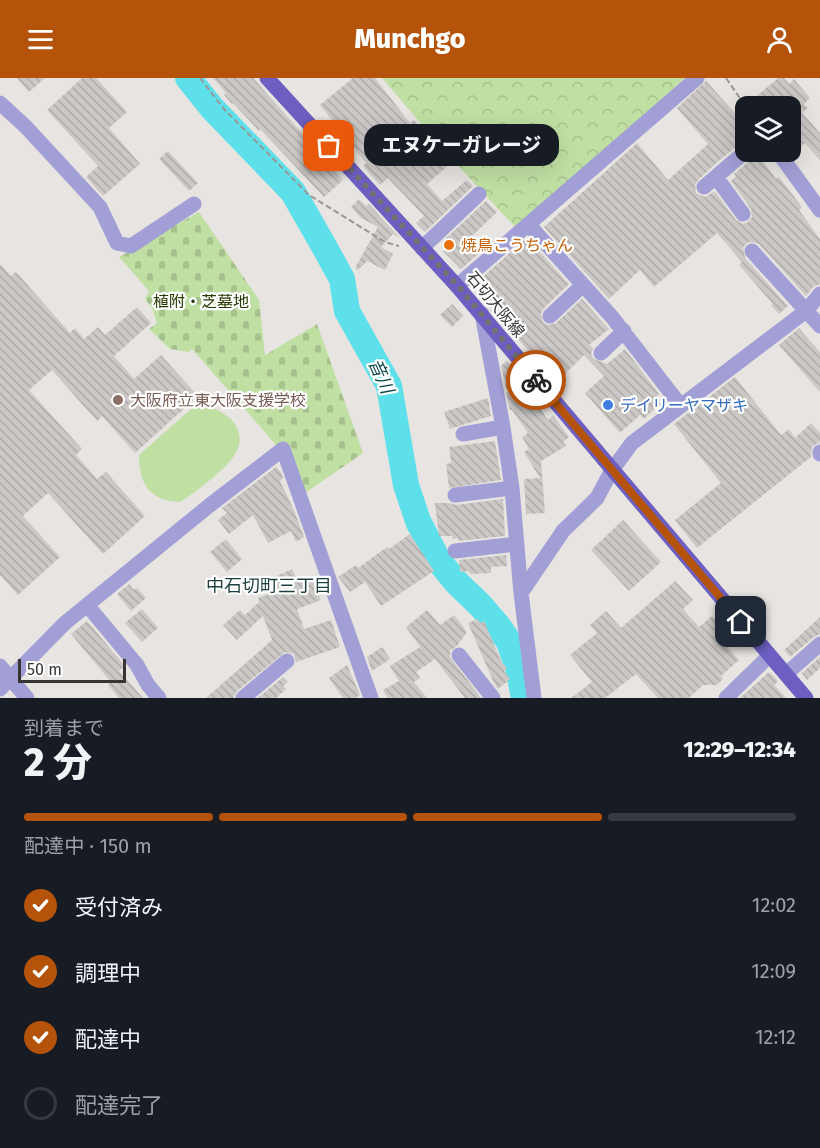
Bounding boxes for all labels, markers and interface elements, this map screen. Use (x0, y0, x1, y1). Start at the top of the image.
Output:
icon: menu (24, 23, 57, 56)
text: Munchgo (355, 23, 465, 55)
icon: person (763, 23, 796, 56)
map controls (735, 96, 801, 162)
button: layers (735, 96, 801, 162)
pin (303, 120, 354, 171)
callout: エヌケーガレージ (365, 125, 560, 167)
icon: bag (312, 129, 345, 162)
text: エヌケーガレージ (382, 133, 541, 157)
place label: 焼鳥こうちゃん (461, 236, 573, 255)
marker: 焼鳥こうちゃん (442, 238, 456, 252)
street label: 石切大阪線 (463, 268, 529, 341)
park label: 植附・芝墓地 (153, 292, 249, 311)
courier (506, 350, 566, 410)
water label: 音川 (364, 355, 399, 399)
icon: bike (520, 364, 553, 397)
place label: 大阪府立東大阪支援学校 (130, 391, 306, 410)
marker: 大阪府立東大阪支援学校 (111, 393, 125, 407)
place label: デイリーヤマザキ (620, 396, 748, 415)
marker: デイリーヤマザキ (601, 398, 615, 412)
district label: 中石切町三丁目 (206, 575, 332, 597)
pin (715, 596, 766, 647)
icon: home (724, 605, 757, 638)
scale bar (18, 656, 126, 684)
text: 50 m (27, 660, 62, 679)
text: 到着まで (24, 716, 104, 740)
text: 12:29–12:34 (683, 736, 796, 763)
text: 2 分 (24, 740, 92, 786)
text: 配達中 · 150 m (24, 834, 152, 858)
icon: check (24, 889, 57, 922)
text: 12:02 (752, 893, 796, 917)
text: 受付済み (75, 894, 163, 921)
icon: check (24, 955, 57, 988)
text: 12:09 (751, 959, 796, 983)
text: 調理中 (75, 960, 141, 987)
icon: check (24, 1021, 57, 1054)
text: 12:12 (755, 1025, 796, 1049)
text: 配達中 (75, 1026, 141, 1053)
text: 配達完了 (75, 1092, 163, 1119)

